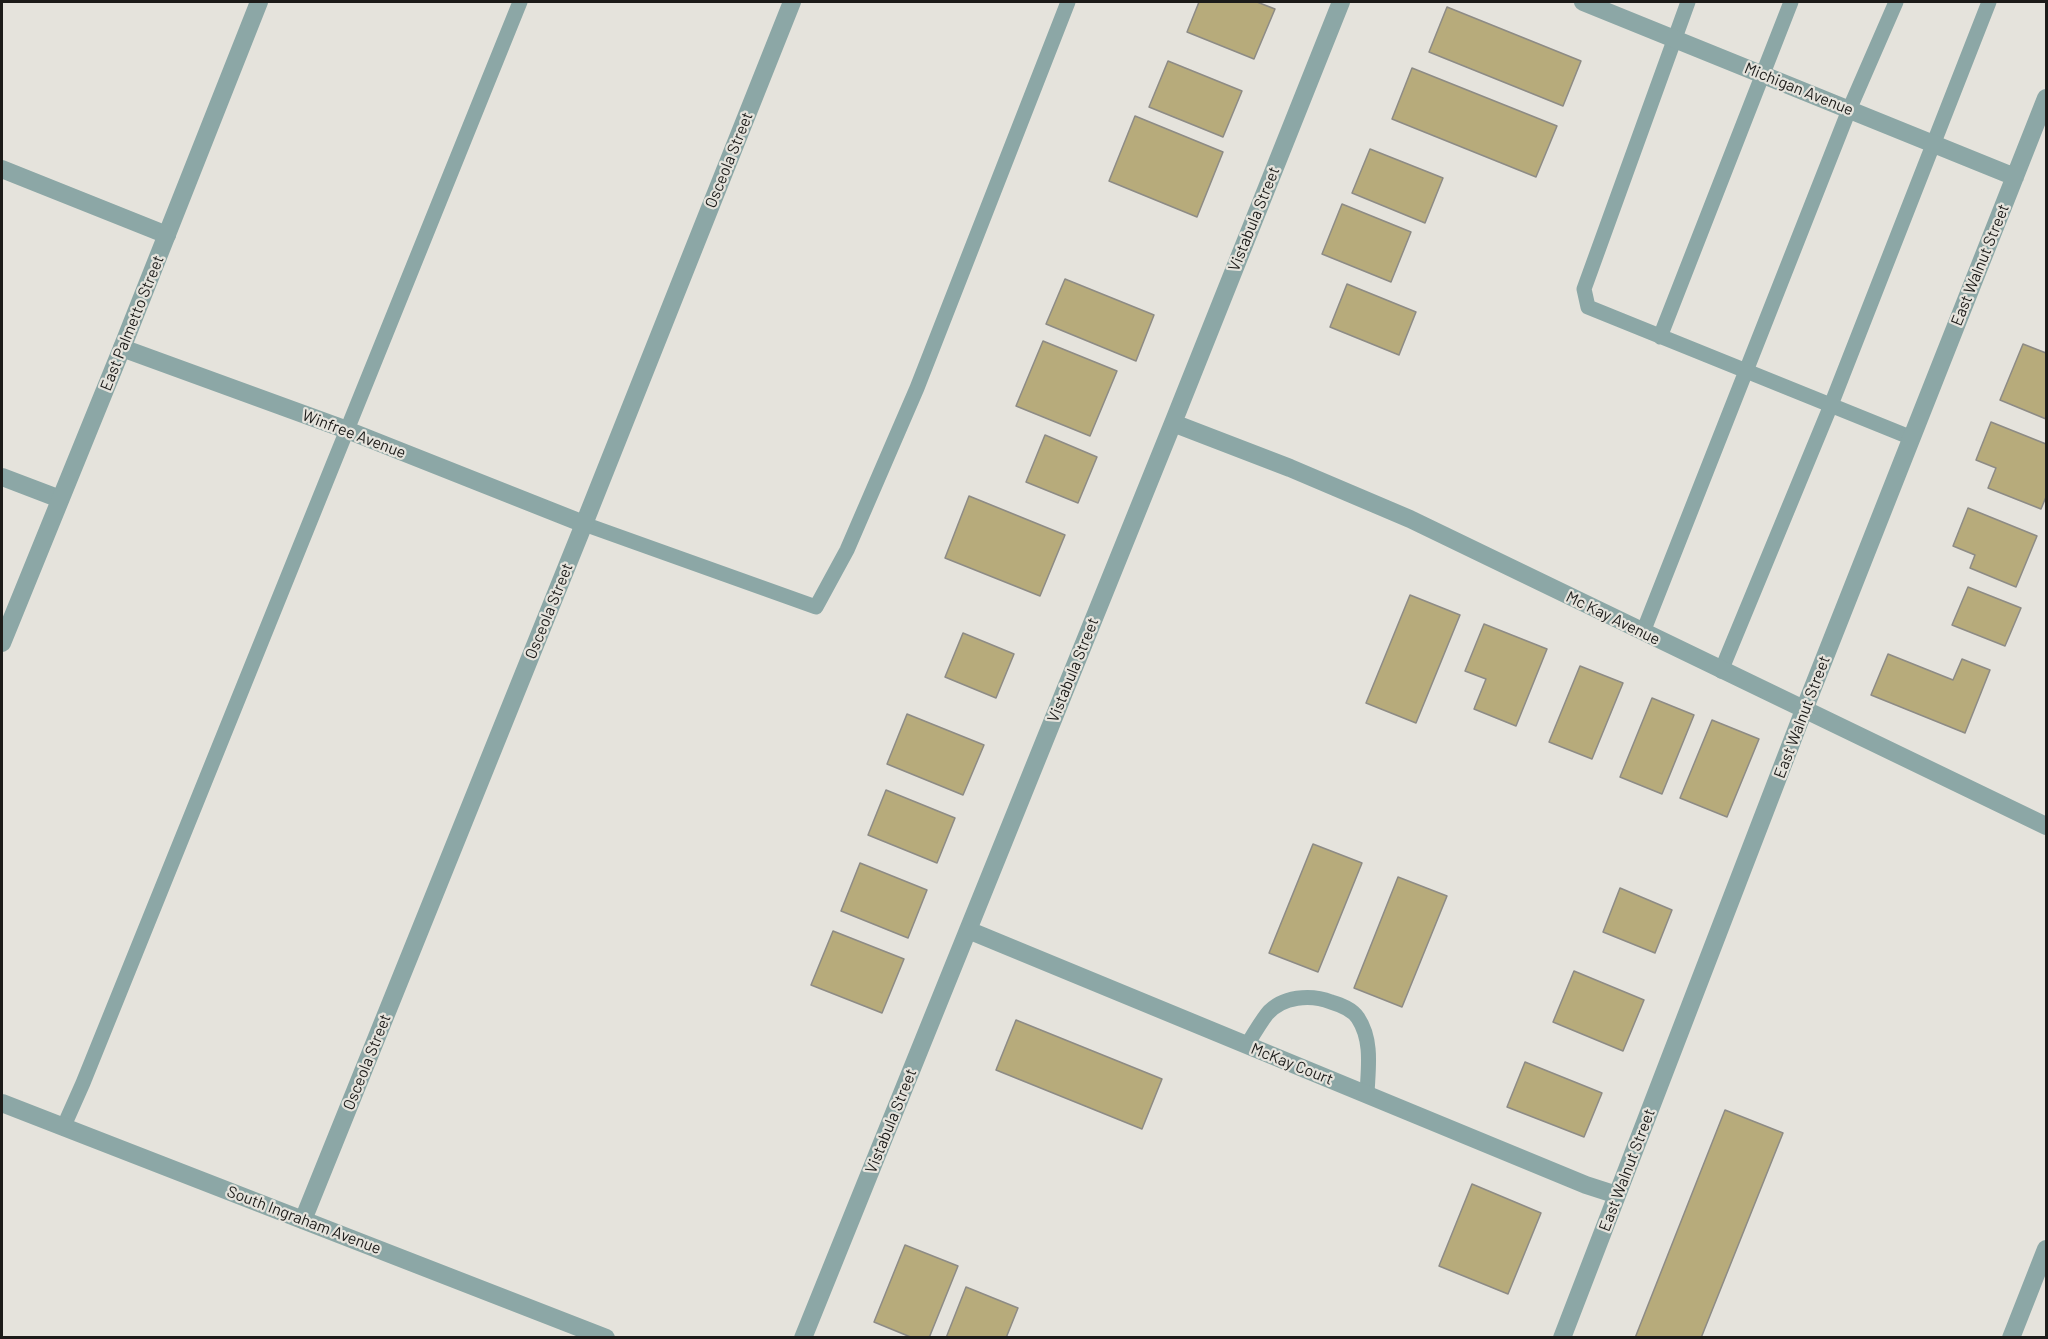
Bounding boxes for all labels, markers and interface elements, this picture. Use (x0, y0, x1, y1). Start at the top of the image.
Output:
street label: Michigan Avenue (1742, 58, 1856, 120)
street label: Osceola Street (701, 109, 757, 211)
street label: Vistabula Street (1224, 164, 1284, 274)
street label: East Walnut Street (1947, 201, 2013, 329)
street label: East Palmetto Street (96, 252, 168, 394)
street label: Winfree Avenue (300, 405, 408, 463)
street label: Osceola Street (521, 560, 577, 662)
street label: Mc Kay Avenue (1563, 587, 1663, 649)
street label: Vistabula Street (1043, 615, 1103, 725)
street label: East Walnut Street (1770, 653, 1834, 781)
street label: Osceola Street (339, 1011, 395, 1113)
street label: McKay Court (1248, 1039, 1336, 1089)
street label: Vistabula Street (861, 1066, 921, 1176)
street label: East Walnut Street (1595, 1106, 1659, 1234)
street label: South Ingraham Avenue (224, 1182, 384, 1258)

